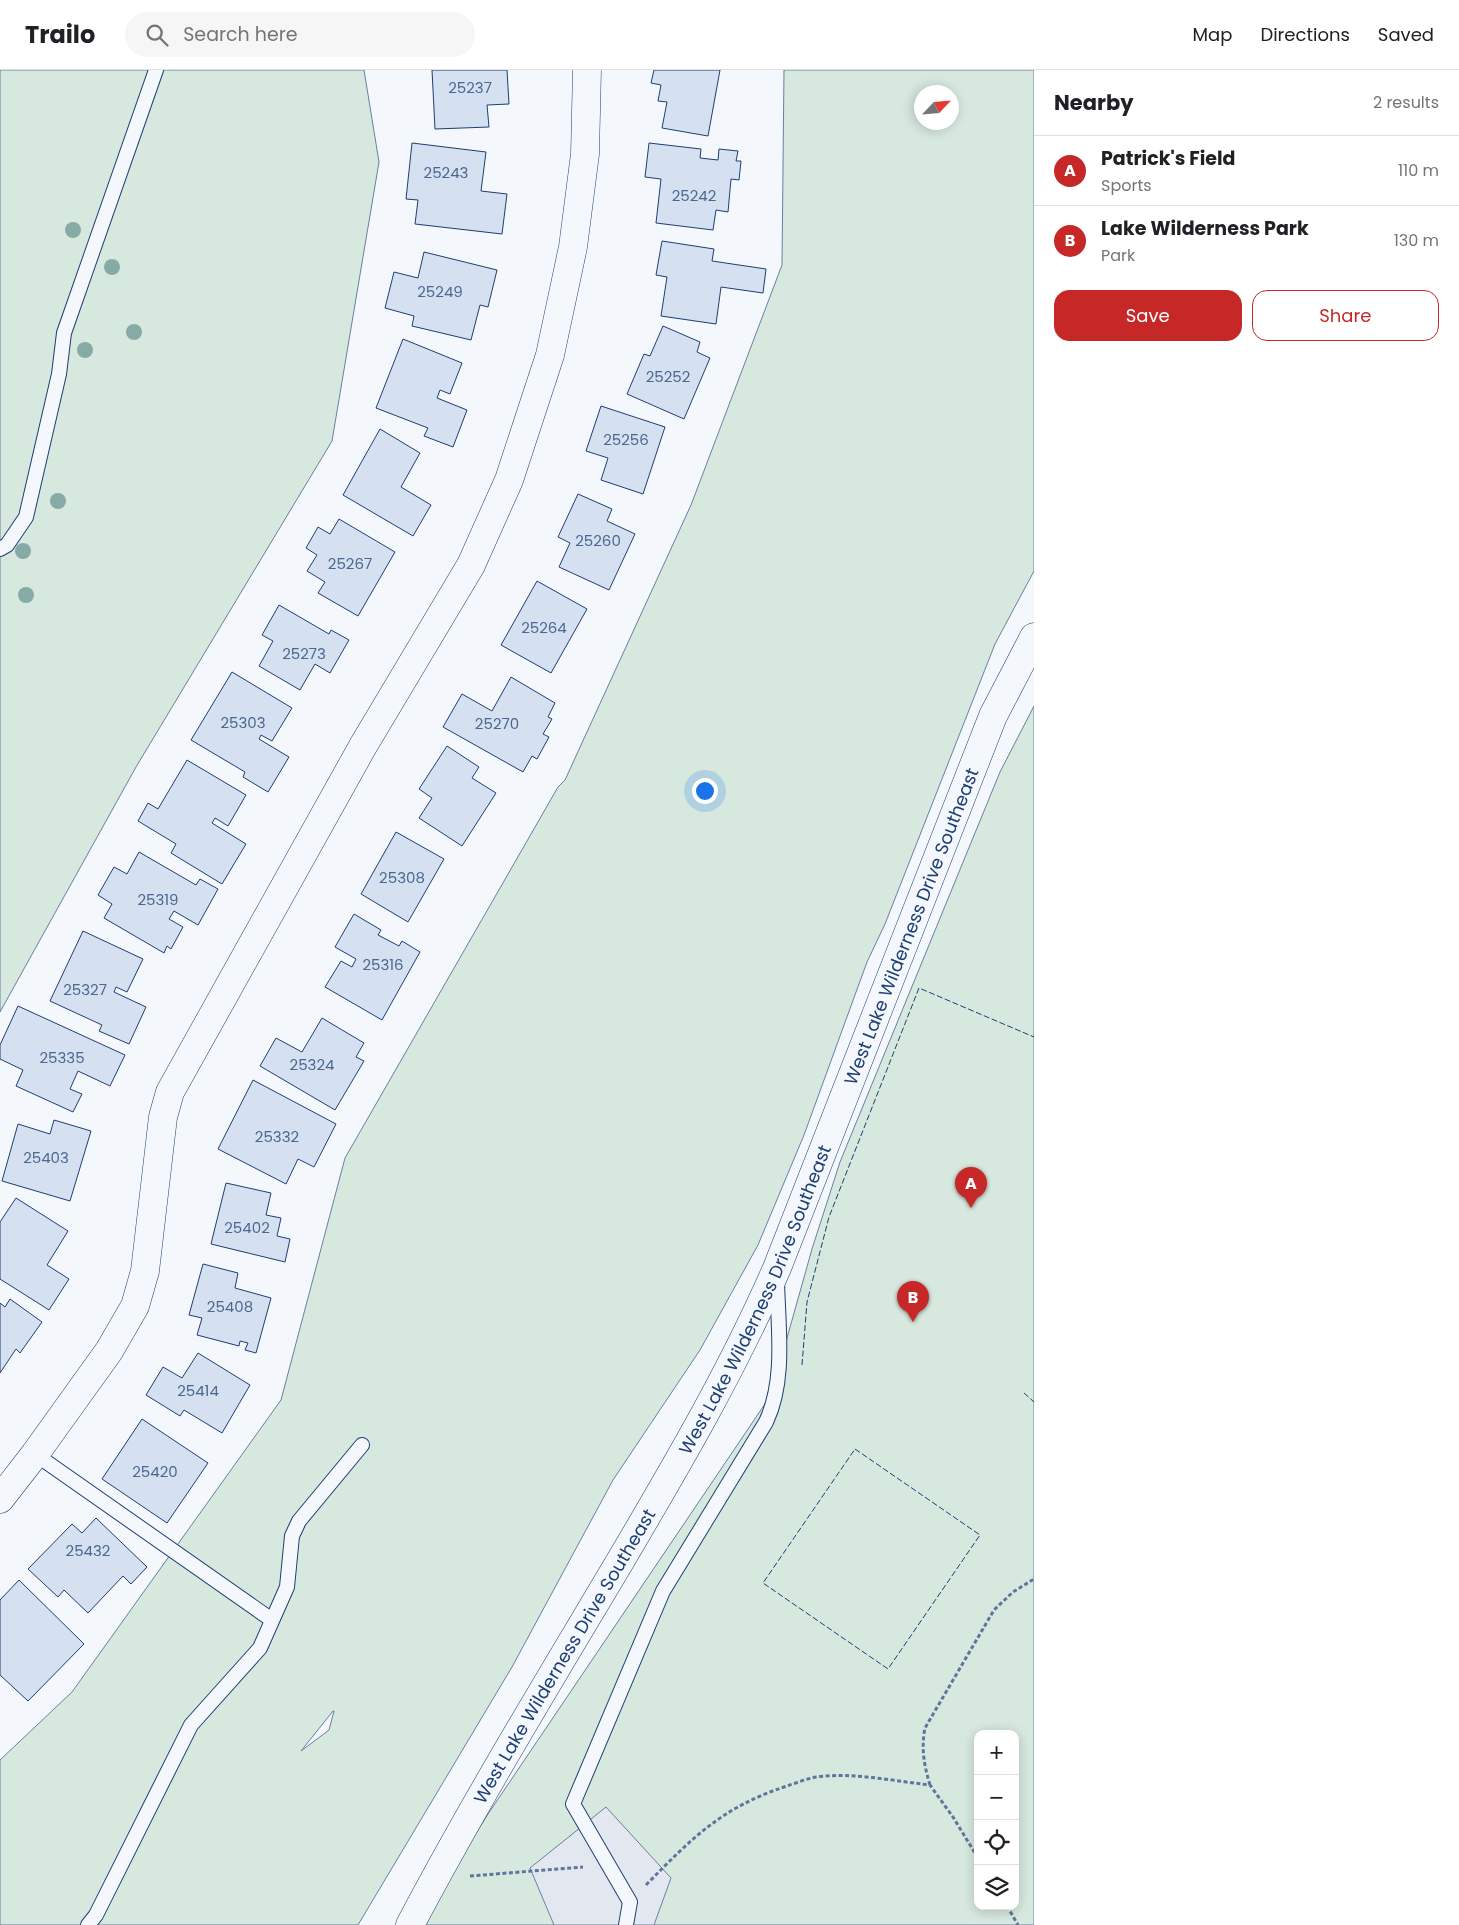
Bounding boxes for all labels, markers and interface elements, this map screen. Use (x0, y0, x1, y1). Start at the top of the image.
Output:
search box (125, 12, 475, 57)
text: Trailo (25, 18, 95, 51)
icon: search (143, 21, 171, 49)
text: Search here (183, 21, 298, 48)
text: Map (1193, 22, 1232, 47)
text: Directions (1260, 22, 1350, 47)
text: Saved (1378, 22, 1434, 47)
house number: 25237 (448, 77, 492, 98)
north arrow (914, 85, 959, 130)
text: Nearby (1054, 88, 1134, 117)
text: 2 results (1373, 91, 1439, 114)
text: Patrick's Field (1101, 145, 1235, 172)
text: A (1064, 159, 1076, 182)
text: 110 m (1398, 159, 1439, 182)
house number: 25243 (424, 162, 468, 183)
text: Sports (1101, 174, 1152, 197)
house number: 25242 (672, 185, 716, 206)
text: Lake Wilderness Park (1101, 215, 1309, 242)
text: B (1065, 229, 1075, 252)
text: 130 m (1394, 229, 1439, 252)
text: Park (1101, 244, 1135, 267)
house number: 25249 (417, 281, 463, 302)
button: Save (1054, 290, 1242, 341)
button: Share (1252, 290, 1439, 341)
house number: 25252 (646, 366, 690, 387)
house number: 25256 (603, 429, 649, 450)
house number: 25260 (575, 530, 621, 551)
house number: 25267 (328, 553, 372, 574)
house number: 25264 (521, 617, 567, 638)
house number: 25273 (282, 643, 326, 664)
house number: 25303 (220, 712, 266, 733)
house number: 25270 (475, 713, 519, 734)
street label: West Lake Wilderness Drive Southeast (837, 764, 984, 1088)
your location (692, 778, 718, 804)
house number: 25308 (379, 867, 425, 888)
house number: 25319 (137, 889, 179, 910)
house number: 25316 (362, 954, 404, 975)
house number: 25327 (63, 979, 107, 1000)
house number: 25335 (39, 1047, 85, 1068)
house number: 25324 (290, 1054, 334, 1075)
house number: 25332 (255, 1126, 299, 1147)
street label: West Lake Wilderness Drive Southeast (672, 1141, 837, 1459)
house number: 25403 (23, 1147, 69, 1168)
pin: A (955, 1167, 987, 1208)
house number: 25402 (224, 1217, 270, 1238)
pin: B (897, 1281, 929, 1322)
house number: 25408 (207, 1296, 253, 1317)
house number: 25414 (177, 1380, 219, 1401)
house number: 25420 (132, 1461, 178, 1482)
street label: West Lake Wilderness Drive Southeast (467, 1504, 661, 1808)
house number: 25432 (66, 1540, 110, 1561)
map controls (974, 1730, 1019, 1910)
button: + (974, 1730, 1019, 1775)
button: − (974, 1775, 1019, 1820)
button: locate (974, 1820, 1019, 1865)
button: layers (974, 1865, 1019, 1910)

